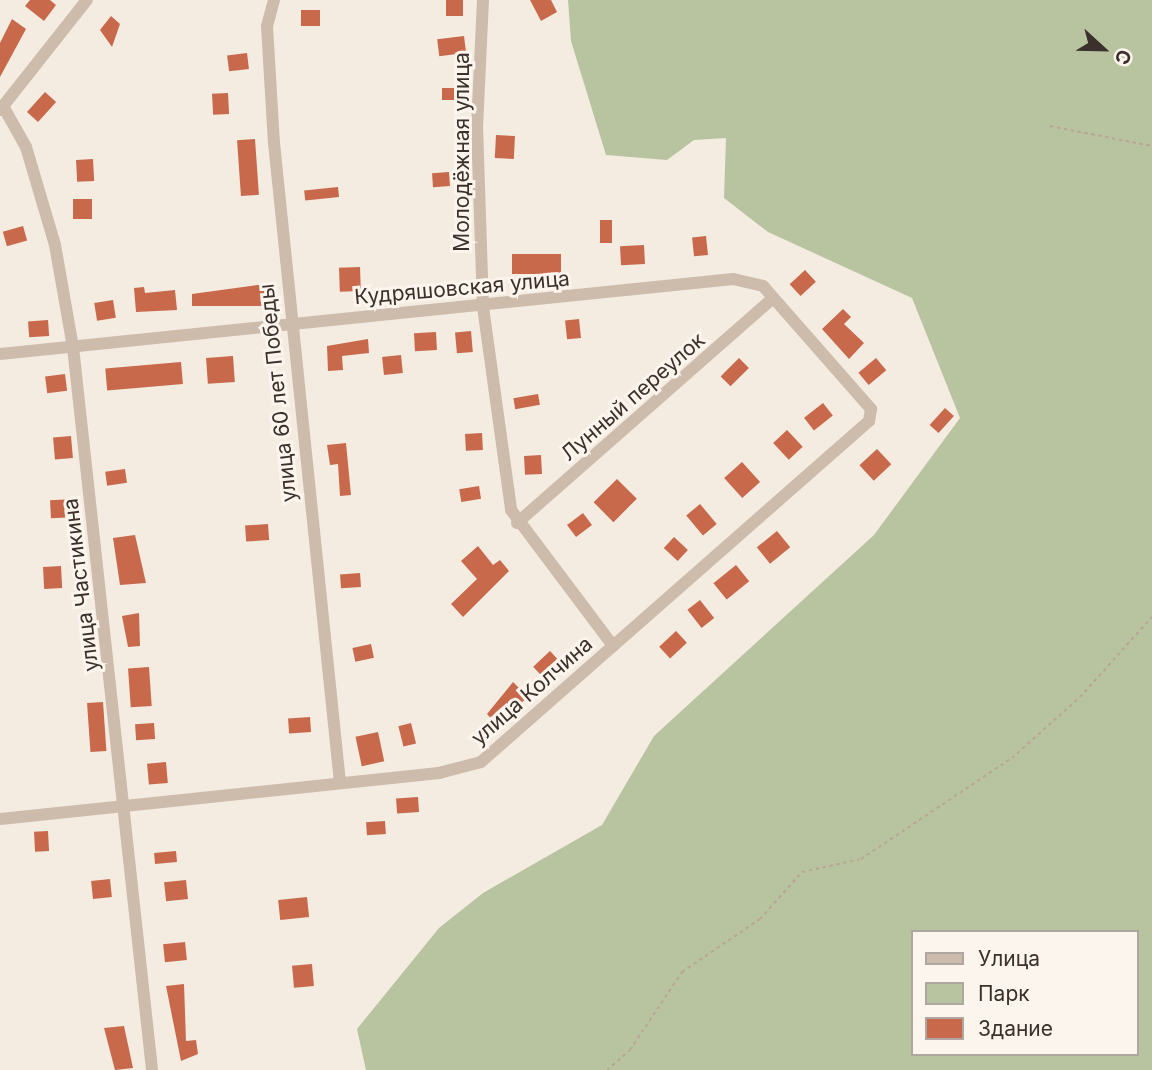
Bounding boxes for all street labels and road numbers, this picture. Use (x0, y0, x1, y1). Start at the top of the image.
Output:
street label: Молодёжная улица (449, 52, 475, 252)
street label: Кудряшовская улица (353, 266, 571, 310)
street label: улица 60 лет Победы (254, 283, 302, 503)
street label: Лунный переулок (556, 328, 710, 466)
street label: улица Частикина (58, 497, 104, 673)
street label: улица Колчина (466, 632, 598, 750)

